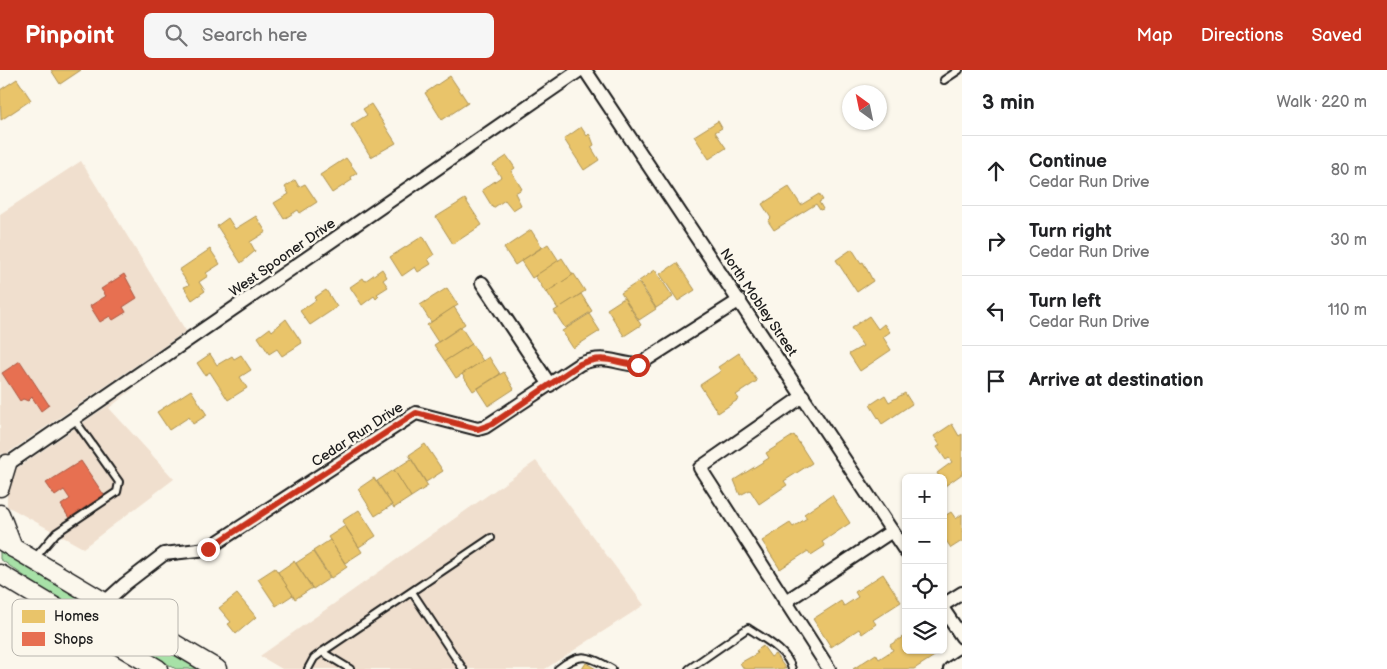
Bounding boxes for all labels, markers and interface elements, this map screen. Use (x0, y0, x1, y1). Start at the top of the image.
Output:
search box (144, 13, 494, 58)
text: Pinpoint (25, 21, 114, 50)
icon: search (162, 21, 190, 49)
text: Search here (202, 24, 307, 47)
text: Map (1137, 25, 1173, 46)
text: Directions (1201, 25, 1283, 46)
text: Saved (1311, 25, 1362, 46)
north arrow (842, 85, 887, 130)
text: 3 min (982, 90, 1035, 115)
text: Walk · 220 m (1277, 93, 1367, 112)
text: Continue (1029, 150, 1107, 173)
icon: ahead (982, 157, 1010, 185)
text: 80 m (1331, 161, 1367, 180)
text: Cedar Run Drive (1029, 173, 1149, 192)
street label: West Spooner Drive (226, 214, 339, 300)
text: Turn right (1029, 220, 1112, 243)
icon: right (982, 227, 1010, 255)
text: 30 m (1330, 231, 1367, 250)
text: Cedar Run Drive (1029, 243, 1149, 262)
street label: North Mobley Street (716, 245, 801, 360)
text: Turn left (1029, 290, 1101, 313)
icon: left (982, 297, 1010, 325)
text: 110 m (1328, 301, 1367, 320)
text: Cedar Run Drive (1029, 313, 1149, 332)
route start (627, 354, 650, 377)
icon: arrive (982, 367, 1010, 395)
text: Arrive at destination (1029, 369, 1204, 392)
street label: Cedar Run Drive (308, 399, 406, 470)
map controls (902, 474, 947, 654)
button: + (902, 474, 947, 519)
button: − (902, 519, 947, 564)
route end (197, 538, 220, 561)
button: locate (902, 564, 947, 609)
legend (12, 599, 178, 656)
text: Homes (54, 608, 99, 625)
button: layers (902, 609, 947, 654)
text: Shops (54, 631, 93, 648)

